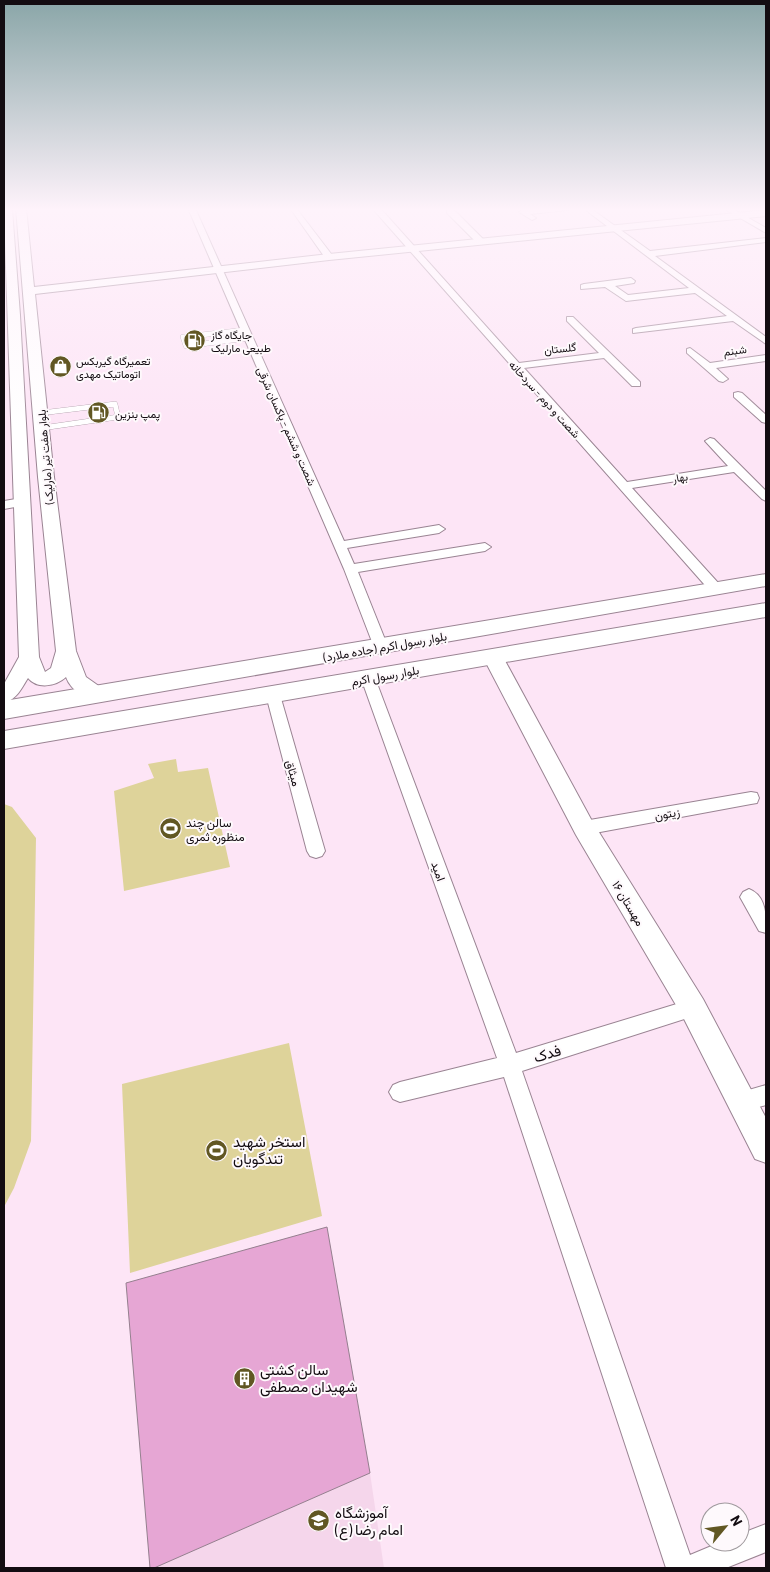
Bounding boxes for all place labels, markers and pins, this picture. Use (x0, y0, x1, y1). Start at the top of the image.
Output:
fuel station icon: جایگاه گاز طبیعی مارلیک (183, 328, 207, 352)
place label: جایگاه گاز طبیعی مارلیک (210, 328, 271, 355)
shop icon: تعمیرگاه گیربکس اتوماتیک مهدی (48, 354, 72, 378)
place label: تعمیرگاه گیربکس اتوماتیک مهدی (76, 354, 151, 381)
fuel station icon: پمپ بنزین (87, 401, 111, 425)
place label: پمپ بنزین (115, 407, 160, 422)
place label: سالن چند منظوره ثمری (186, 815, 245, 845)
sports icon: سالن چند منظوره ثمری (158, 817, 182, 841)
place label: استخر شهید تندگویان (233, 1132, 305, 1168)
sports icon: استخر شهید تندگویان (205, 1138, 229, 1162)
place label: سالن کشتی شهیدان مصطفی (260, 1360, 358, 1397)
building icon: سالن کشتی شهیدان مصطفی (232, 1366, 256, 1390)
place label: آموزشگاه امام رضا (ع) (334, 1503, 403, 1541)
school or university icon: آموزشگاه امام رضا (ع) (307, 1509, 331, 1533)

